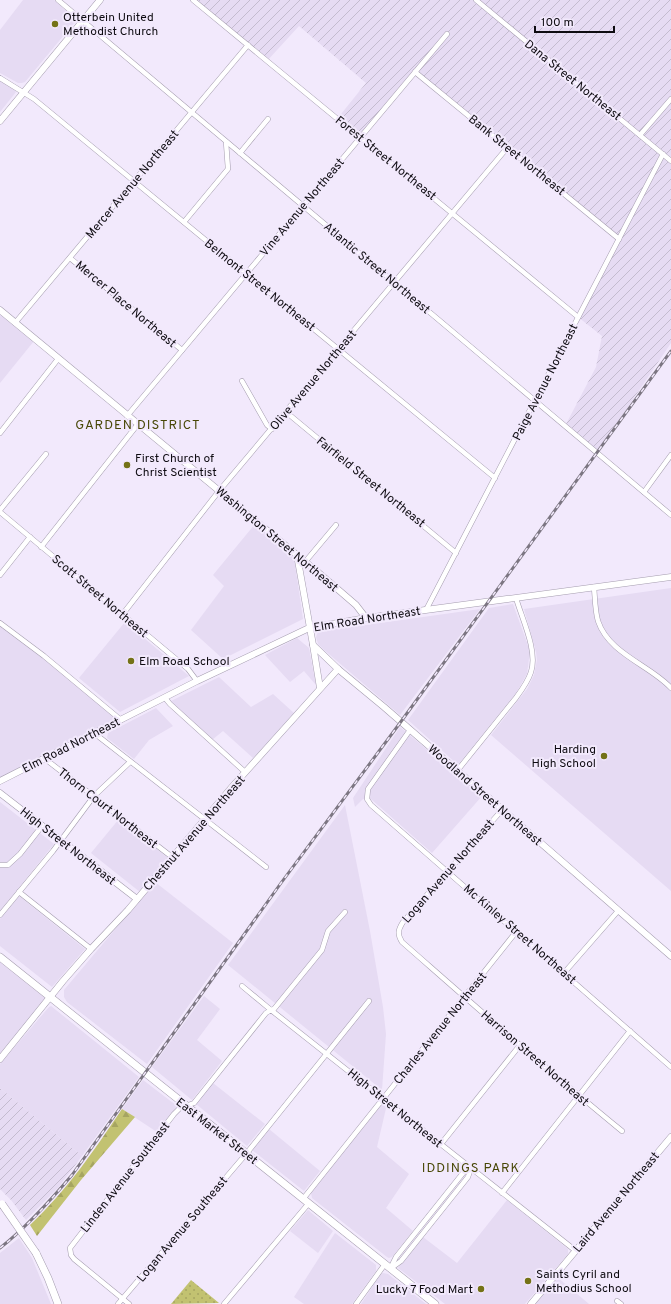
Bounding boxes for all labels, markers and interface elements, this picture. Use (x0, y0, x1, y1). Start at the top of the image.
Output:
scale bar (535, 8, 614, 34)
place label: Otterbein United Methodist Church (63, 10, 158, 40)
text: 100 m (541, 15, 574, 31)
marker: Otterbein United Methodist Church (50, 19, 60, 29)
street label: Dana Street Northeast (521, 37, 624, 125)
street label: Bank Street Northeast (465, 112, 568, 200)
street label: Forest Street Northeast (331, 113, 439, 205)
street label: Mercer Avenue Northeast (83, 127, 183, 242)
street label: Vine Avenue Northeast (257, 155, 349, 260)
street label: Atlantic Street Northeast (320, 219, 433, 318)
street label: Belmont Street Northeast (201, 236, 318, 336)
street label: Mercer Place Northeast (71, 258, 179, 352)
street label: Paige Avenue Northeast (509, 321, 582, 444)
street label: Olive Avenue Northeast (267, 327, 361, 434)
district label: GARDEN DISTRICT (75, 418, 201, 434)
street label: Fairfield Street Northeast (313, 434, 428, 532)
place label: First Church of Christ Scientist (135, 451, 217, 481)
marker: First Church of Christ Scientist (122, 460, 132, 470)
street label: Washington Street Northeast (212, 484, 341, 596)
street label: Scott Street Northeast (48, 552, 151, 642)
street label: Elm Road Northeast (313, 604, 422, 636)
place label: Elm Road School (139, 654, 230, 670)
marker: Elm Road School (126, 656, 136, 666)
street label: Elm Road Northeast (20, 714, 123, 778)
street label: Woodland Street Northeast (424, 742, 545, 850)
place label: Harding High School (532, 742, 596, 772)
marker: Harding High School (599, 751, 609, 761)
street label: Thorn Court Northeast (54, 765, 161, 853)
street label: Chestnut Avenue Northeast (140, 773, 249, 895)
street label: High Street Northeast (16, 804, 119, 889)
street label: Logan Avenue Northeast (399, 816, 498, 927)
street label: Mc Kinley Street Northeast (460, 881, 579, 988)
street label: Charles Avenue Northeast (390, 969, 491, 1088)
street label: Harrison Street Northeast (477, 1007, 592, 1110)
street label: High Street Northeast (344, 1066, 445, 1152)
street label: East Market Street (172, 1095, 260, 1169)
street label: Linden Avenue Southeast (77, 1119, 174, 1236)
street label: Laird Avenue Northeast (570, 1149, 664, 1256)
district label: IDDINGS PARK (422, 1161, 520, 1177)
street label: Logan Avenue Southeast (134, 1173, 232, 1286)
place label: Saints Cyril and Methodius School (536, 1267, 632, 1297)
marker: Saints Cyril and Methodius School (523, 1276, 533, 1286)
place label: Lucky 7 Food Mart (376, 1282, 473, 1298)
marker: Lucky 7 Food Mart (476, 1284, 486, 1294)

